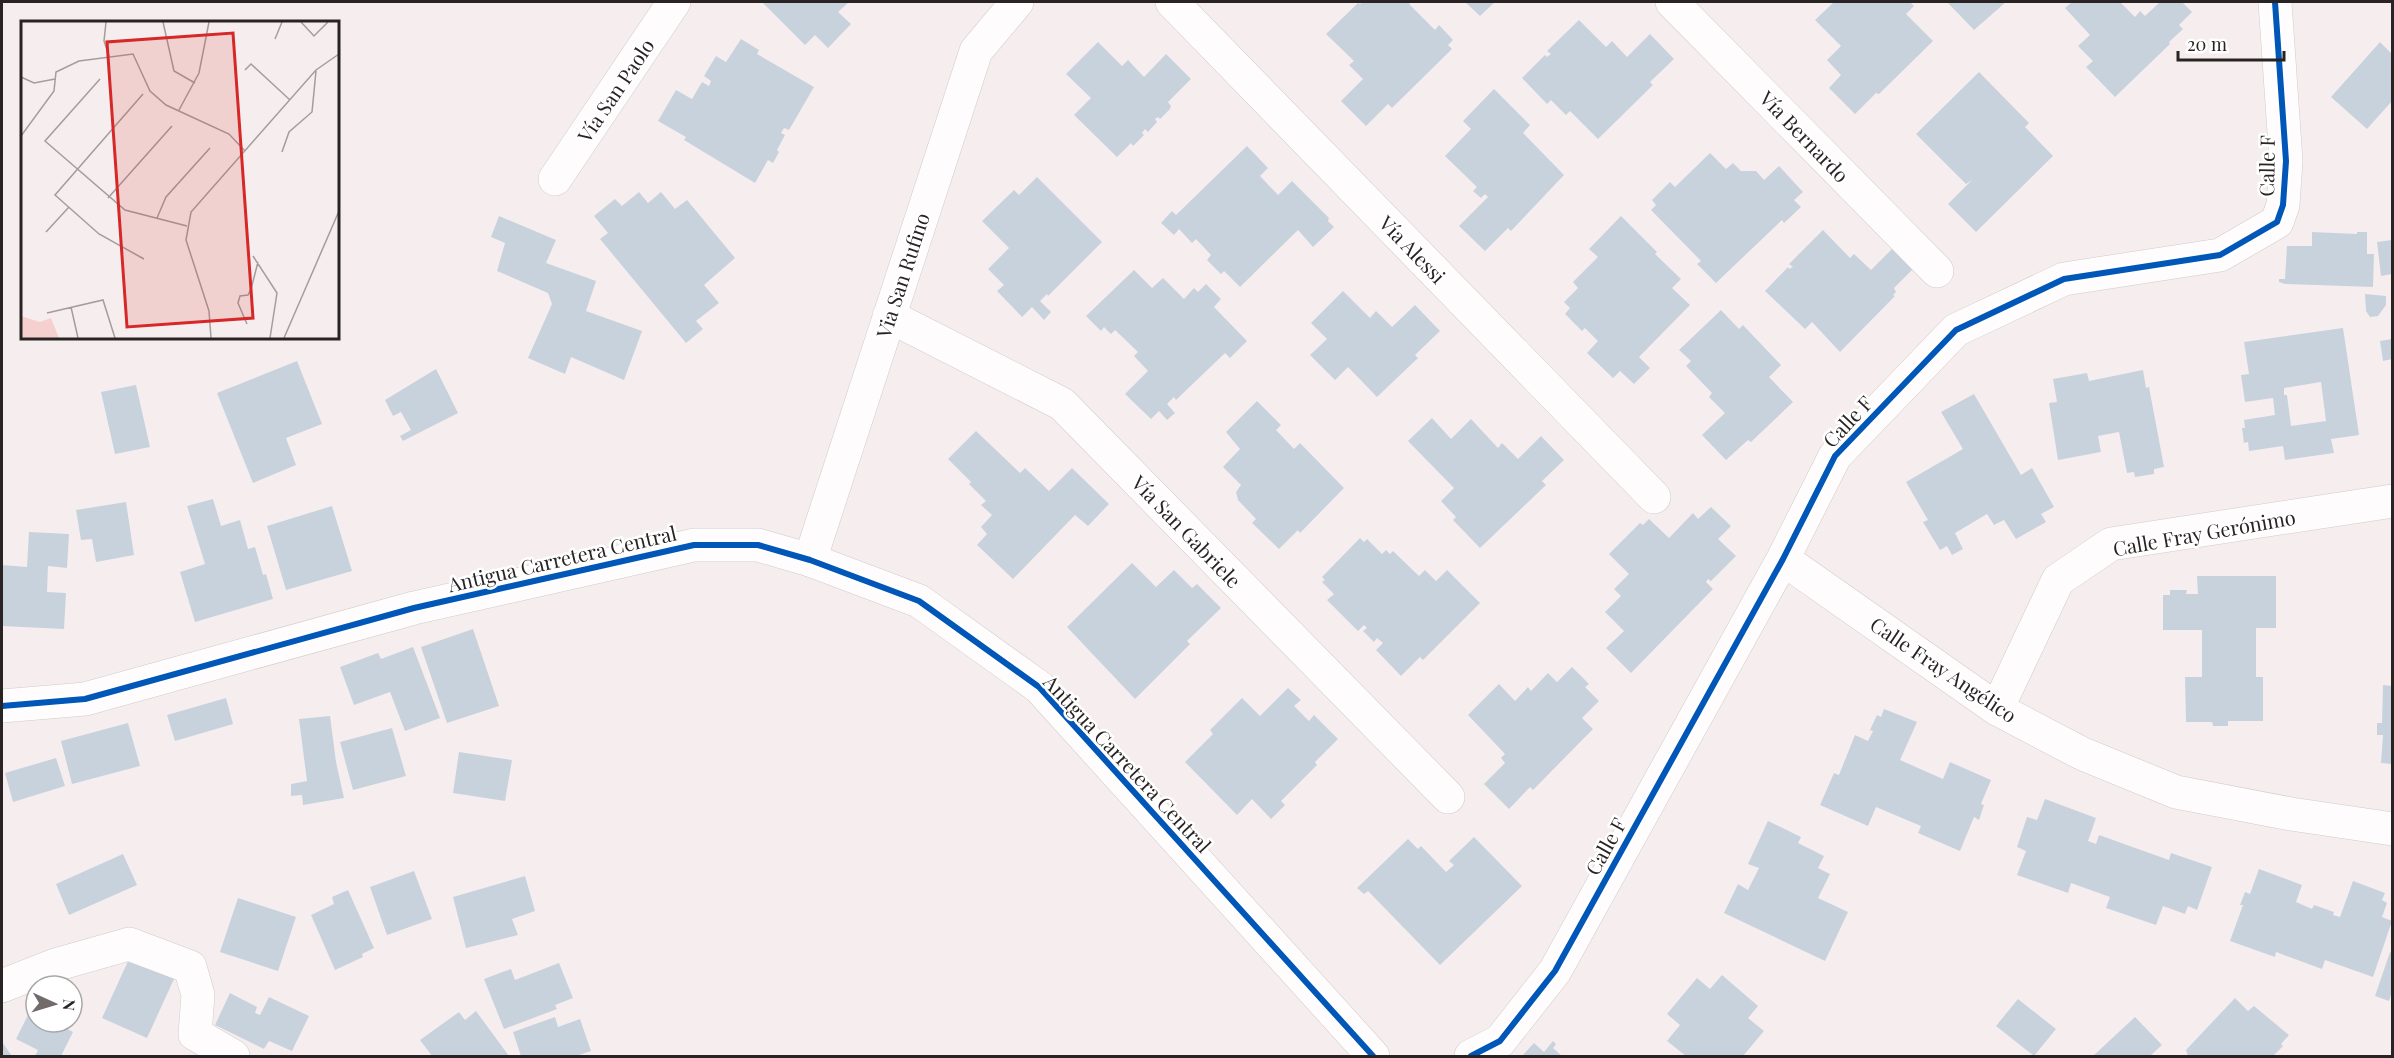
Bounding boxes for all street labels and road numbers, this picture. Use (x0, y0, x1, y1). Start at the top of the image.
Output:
street label: Vía San Paolo (570, 33, 660, 148)
street label: Vía Bernardo (1754, 84, 1856, 188)
street label: Calle F (2252, 135, 2280, 197)
street label: Via San Rufino (869, 209, 935, 342)
street label: Vía Alessi (1373, 209, 1452, 289)
street label: Calle F (1816, 389, 1878, 453)
street label: Vía San Gabriele (1126, 468, 1248, 593)
street label: Calle Fray Gerónimo (2111, 503, 2297, 561)
street label: Antigua Carretera Central (444, 518, 679, 598)
street label: Calle Fray Angélico (1866, 610, 2023, 728)
street label: Antigua Carretera Central (1038, 668, 1218, 858)
street label: Calle F (1578, 813, 1632, 879)

